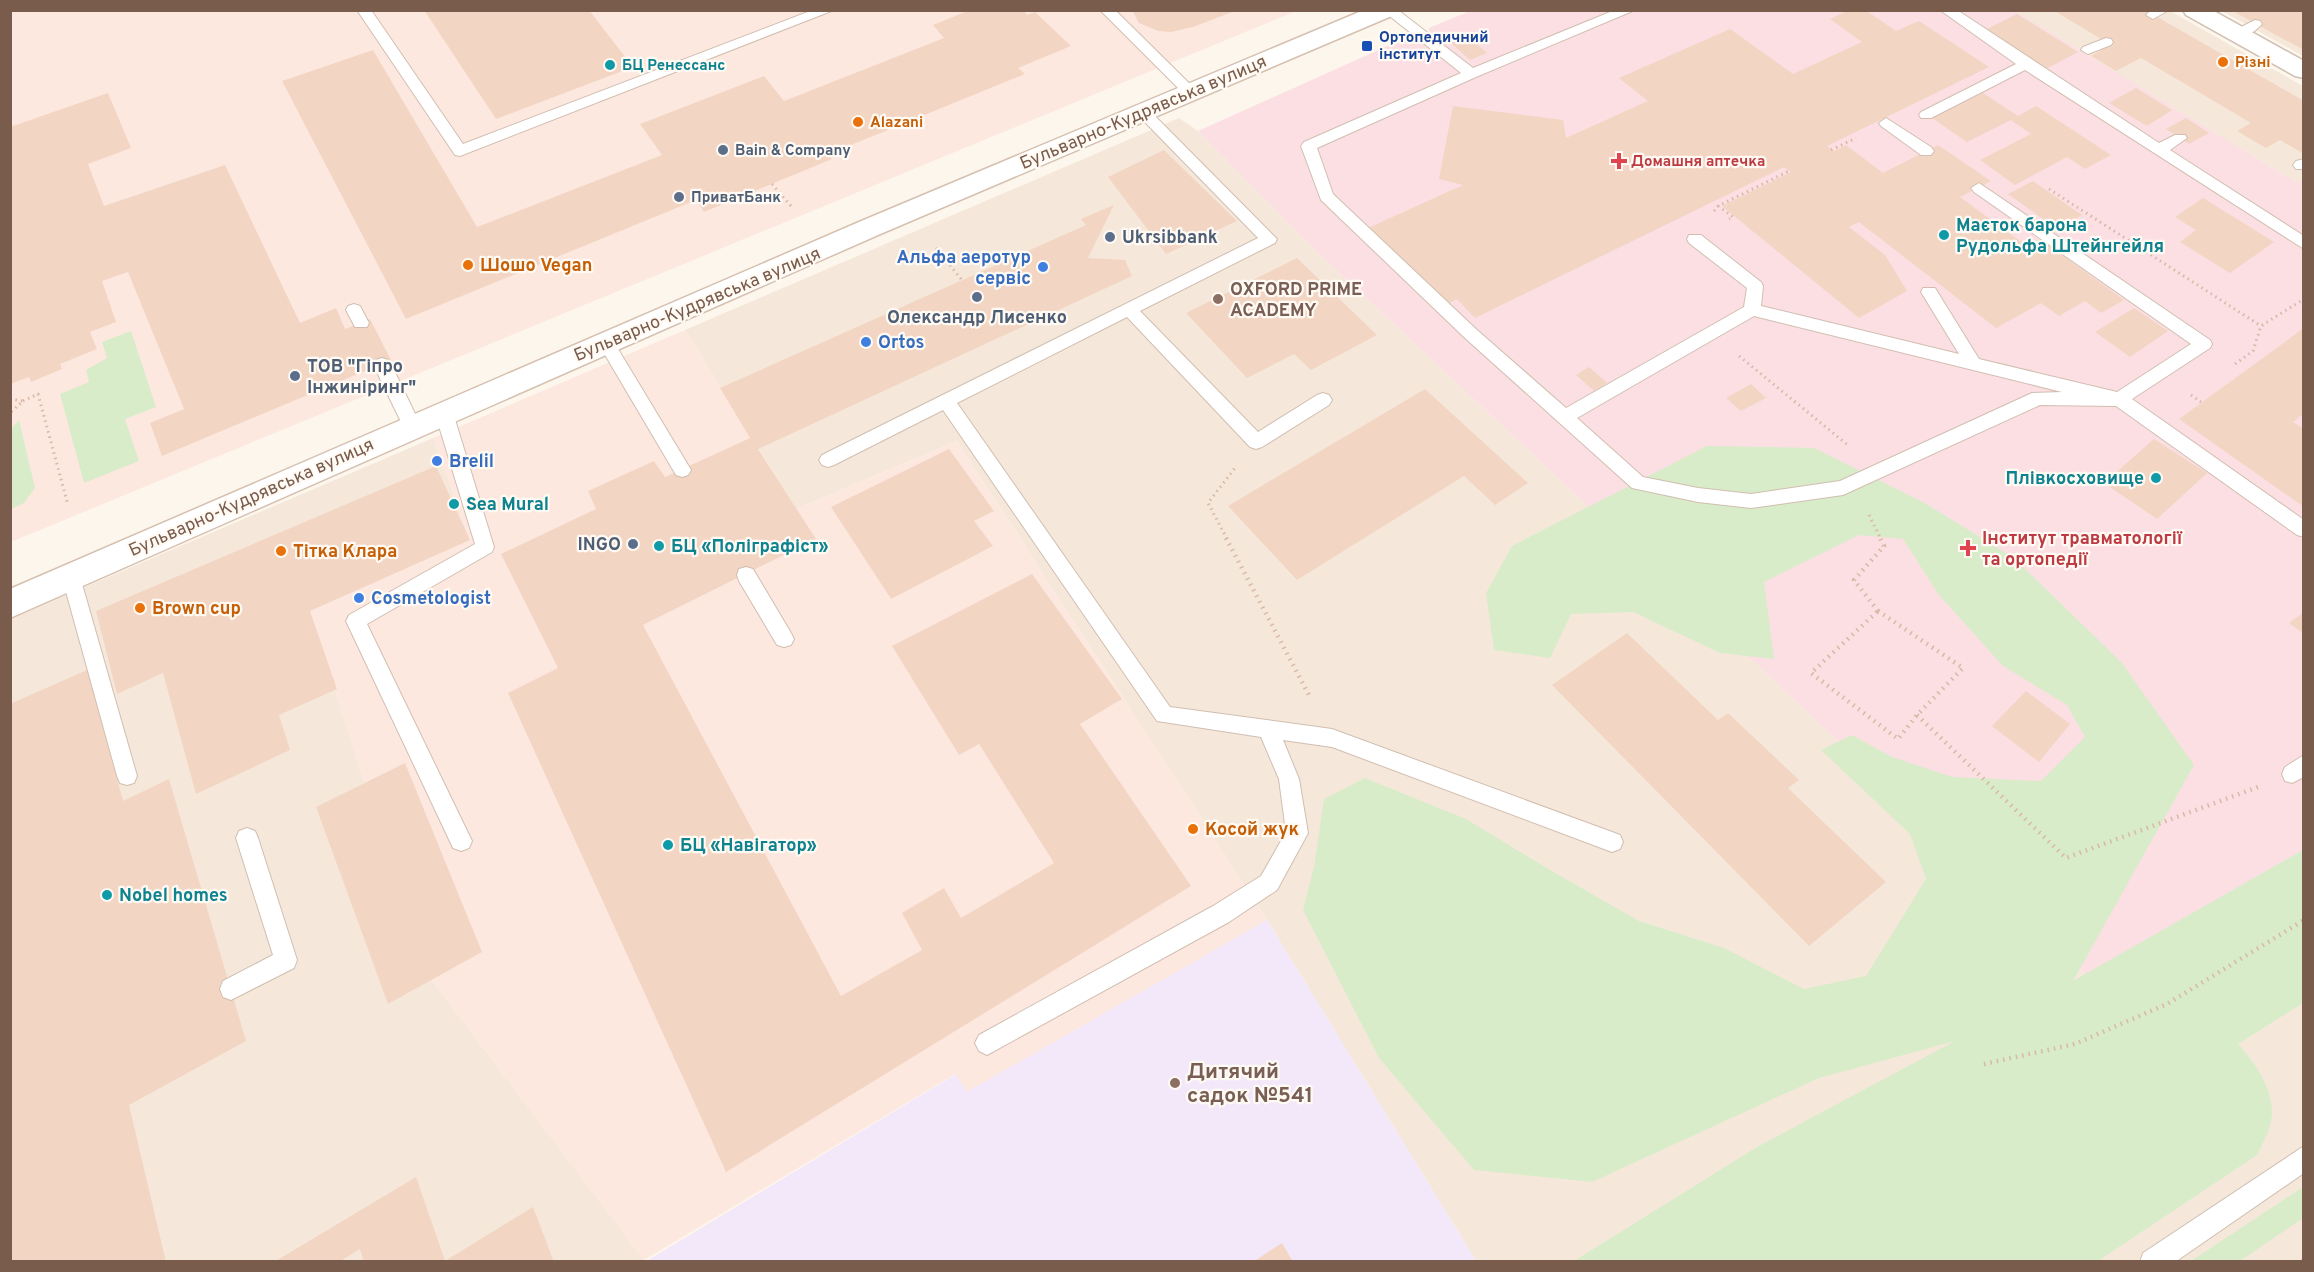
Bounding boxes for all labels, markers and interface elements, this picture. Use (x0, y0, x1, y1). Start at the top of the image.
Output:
place label: Ортопедичний інститут (1379, 29, 1488, 65)
marker: Ортопедичний інститут (1360, 39, 1374, 53)
street label: Бульварно-Кудрявська вулиця (1017, 51, 1271, 176)
place label: Різні (2235, 54, 2271, 73)
marker: Різні (2216, 55, 2230, 69)
place label: БЦ Ренессанс (622, 57, 725, 76)
marker: БЦ Ренессанс (603, 58, 617, 72)
place label: Alazani (870, 114, 923, 133)
marker: Alazani (851, 115, 865, 129)
place label: Bain & Company (735, 142, 851, 161)
marker: Bain & Company (716, 143, 730, 157)
place label: Домашня аптечка (1631, 153, 1765, 172)
marker: Домашня аптечка (1612, 154, 1626, 168)
place label: ПриватБанк (691, 189, 781, 208)
marker: ПриватБанк (672, 190, 686, 204)
place label: Маєток барона Рудольфа Штейнгейля (1956, 215, 2164, 259)
place label: Ukrsibbank (1122, 227, 1218, 250)
marker: Маєток барона Рудольфа Штейнгейля (1937, 228, 1951, 242)
marker: Ukrsibbank (1103, 230, 1117, 244)
street label: Бульварно-Кудрявська вулиця (571, 243, 825, 368)
place label: Альфа аеротур сервіс (896, 247, 1031, 291)
place label: Шошо Vegan (480, 255, 592, 278)
marker: Шошо Vegan (461, 258, 475, 272)
marker: Альфа аеротур сервіс (1036, 260, 1050, 274)
place label: OXFORD PRIME ACADEMY (1230, 279, 1362, 323)
marker: Олександр Лисенко (970, 290, 984, 304)
marker: OXFORD PRIME ACADEMY (1211, 292, 1225, 306)
place label: Олександр Лисенко (887, 307, 1067, 330)
place label: Ortos (878, 332, 924, 355)
marker: Ortos (859, 335, 873, 349)
place label: ТОВ "Гіпро Інжиніринг" (307, 356, 416, 400)
marker: ТОВ "Гіпро Інжиніринг" (288, 369, 302, 383)
street label: Бульварно-Кудрявська вулиця (125, 434, 378, 563)
place label: Brelil (449, 451, 494, 474)
marker: Brelil (430, 454, 444, 468)
place label: Плівкосховище (2005, 468, 2144, 491)
marker: Плівкосховище (2149, 471, 2163, 485)
place label: Sea Mural (466, 494, 549, 517)
marker: Sea Mural (447, 497, 461, 511)
place label: Інститут травматології та ортопедії (1982, 528, 2183, 572)
place label: INGO (578, 534, 621, 557)
place label: БЦ «Поліграфіст» (671, 536, 829, 559)
marker: INGO (626, 537, 640, 551)
marker: БЦ «Поліграфіст» (652, 539, 666, 553)
marker: Інститут травматології та ортопедії (1959, 539, 1977, 557)
place label: Тітка Клара (293, 541, 397, 564)
marker: Тітка Клара (274, 544, 288, 558)
place label: Cosmetologist (371, 588, 491, 611)
marker: Cosmetologist (352, 591, 366, 605)
place label: Brown cup (152, 598, 241, 621)
marker: Brown cup (133, 601, 147, 615)
place label: Косой жук (1205, 819, 1300, 842)
marker: Косой жук (1186, 822, 1200, 836)
place label: БЦ «Навігатор» (680, 835, 817, 858)
marker: БЦ «Навігатор» (661, 838, 675, 852)
place label: Nobel homes (119, 885, 228, 908)
marker: Nobel homes (100, 888, 114, 902)
place label: Дитячий садок №541 (1187, 1059, 1313, 1110)
marker: Дитячий садок №541 (1168, 1076, 1182, 1090)

